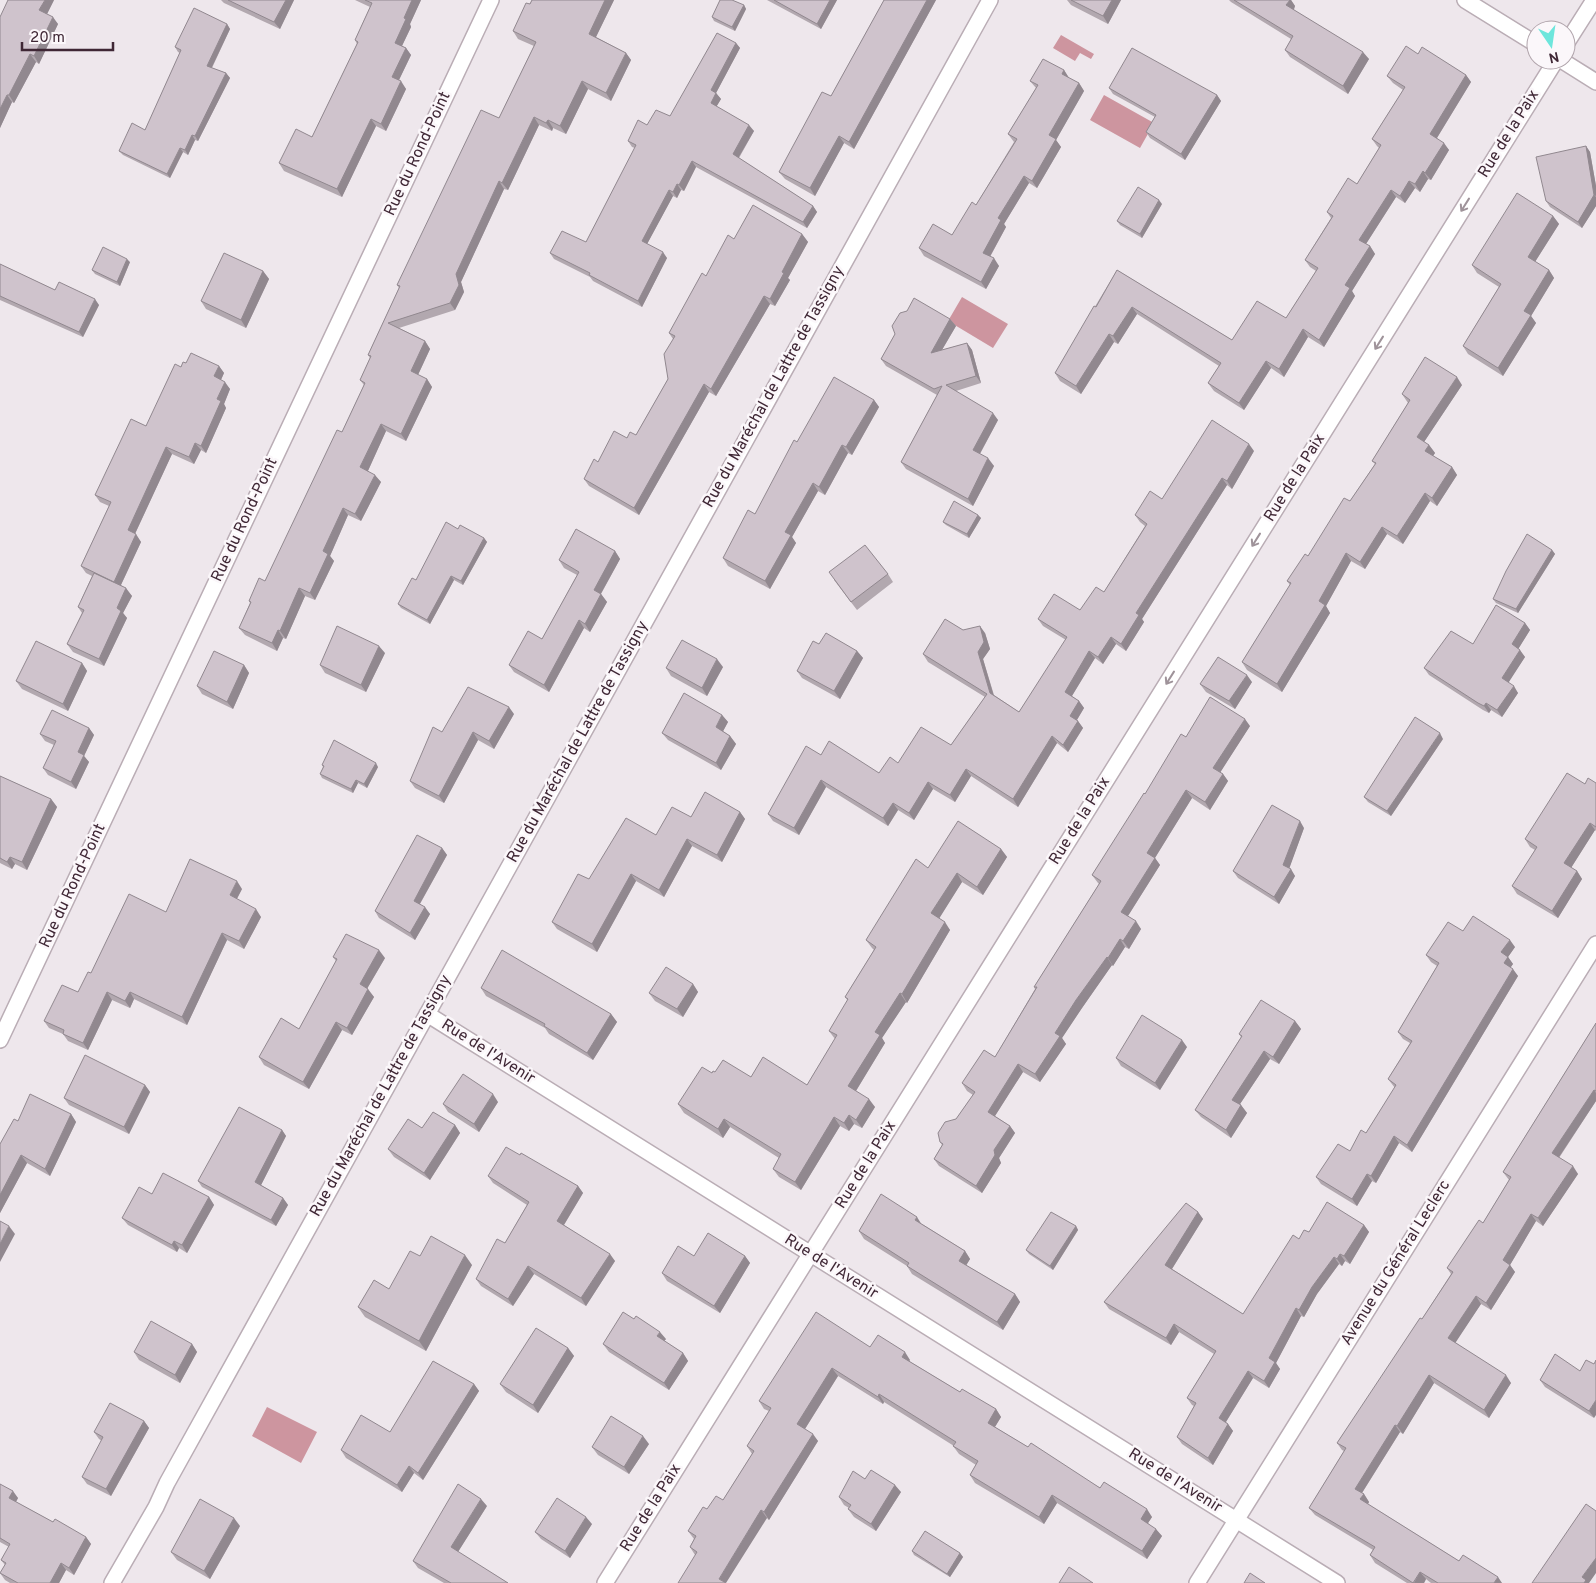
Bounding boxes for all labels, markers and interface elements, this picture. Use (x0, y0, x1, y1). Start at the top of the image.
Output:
scale bar (22, 20, 114, 52)
north arrow (1526, 20, 1576, 70)
text: 20 m (30, 29, 65, 48)
text: N (1547, 47, 1560, 66)
street label: Rue de la Paix (1474, 86, 1544, 182)
street label: Rue du Rond-Point (380, 89, 456, 219)
one-way arrow (1460, 198, 1470, 212)
street label: Rue du Maréchal de Lattre de Tassigny (699, 263, 849, 511)
one-way arrow (1374, 336, 1385, 350)
street label: Rue de la Paix (1260, 430, 1330, 526)
street label: Rue du Rond-Point (207, 455, 283, 585)
one-way arrow (1251, 533, 1261, 547)
street label: Rue du Maréchal de Lattre de Tassigny (503, 618, 653, 866)
one-way arrow (1165, 671, 1175, 685)
street label: Rue de la Paix (1045, 773, 1115, 869)
street label: Rue du Rond-Point (35, 821, 111, 951)
street label: Rue du Maréchal de Lattre de Tassigny (306, 972, 456, 1220)
street label: Rue de l'Avenir (437, 1015, 539, 1089)
street label: Rue de la Paix (831, 1117, 901, 1213)
street label: Avenue du Général Leclerc (1337, 1177, 1455, 1349)
street label: Rue de l'Avenir (780, 1230, 882, 1304)
street label: Rue de l'Avenir (1124, 1444, 1226, 1518)
street label: Rue de la Paix (616, 1460, 686, 1556)

